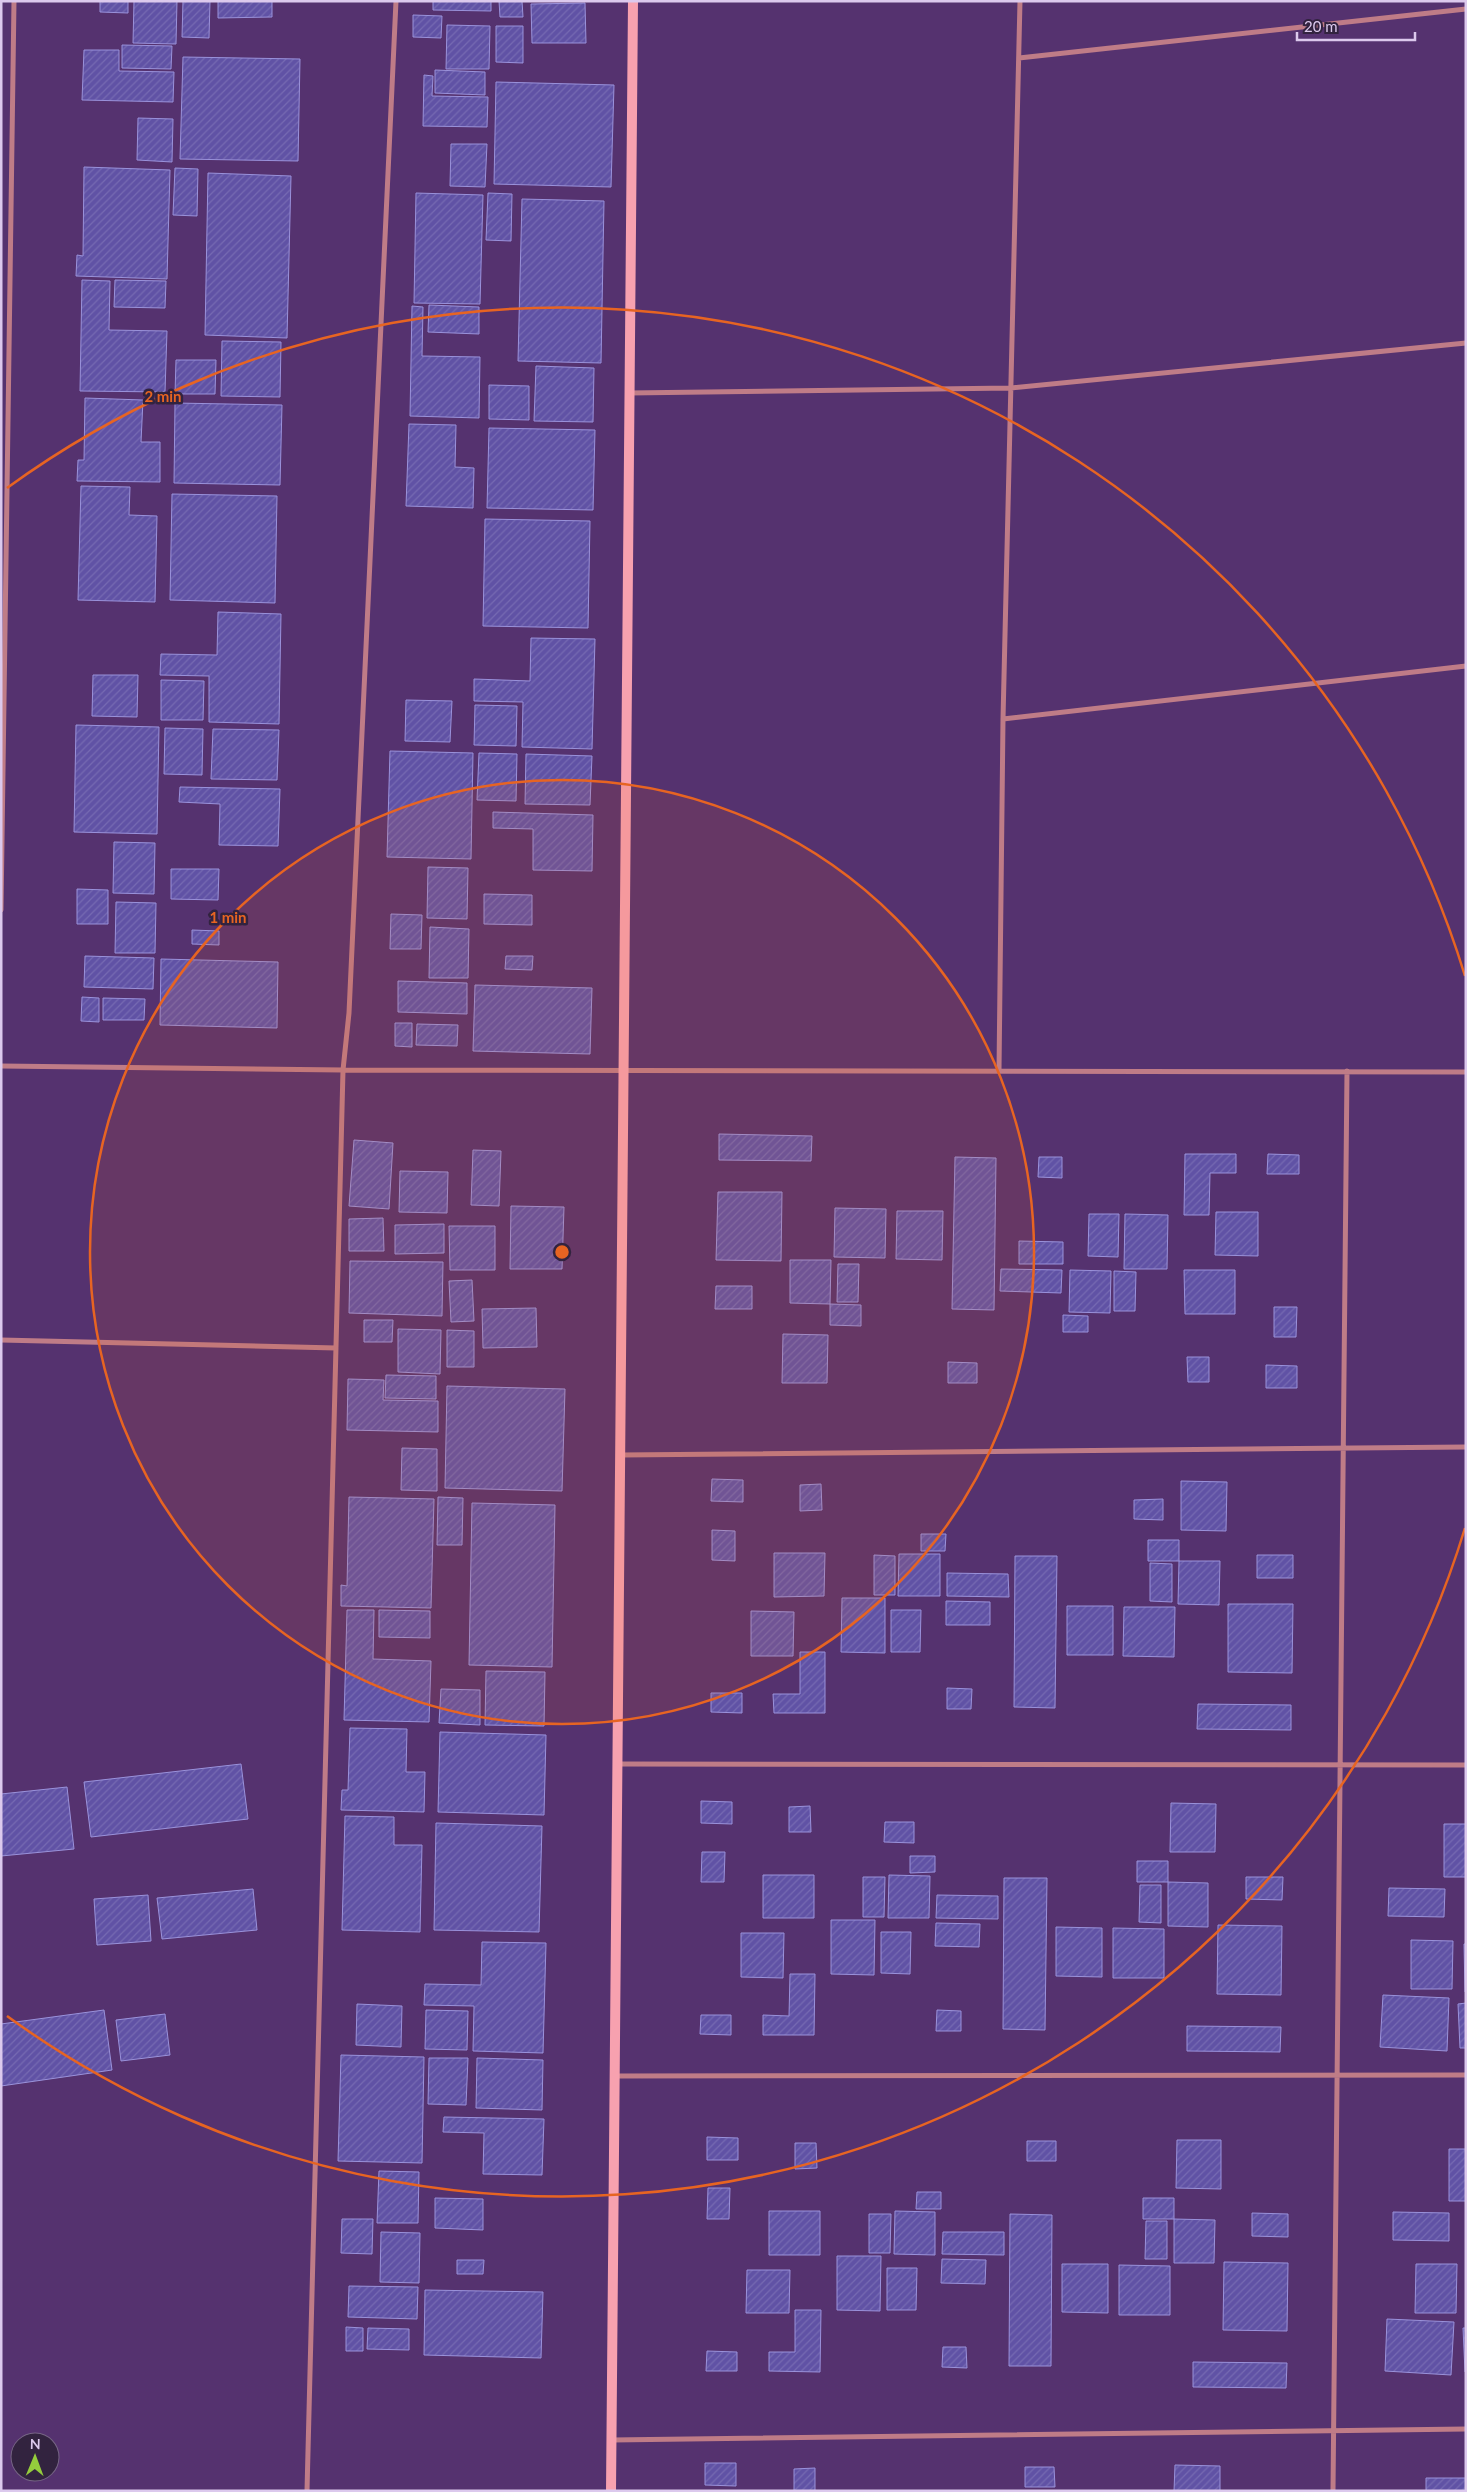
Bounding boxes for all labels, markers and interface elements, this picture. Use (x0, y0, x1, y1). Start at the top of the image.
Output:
scale bar (1297, 10, 1414, 42)
text: 20 m (1304, 17, 1338, 35)
text: 2 min (144, 387, 182, 405)
text: 1 min (209, 908, 247, 926)
centre of rings (553, 1243, 571, 1261)
north arrow (10, 2432, 60, 2482)
text: N (30, 2435, 41, 2452)

